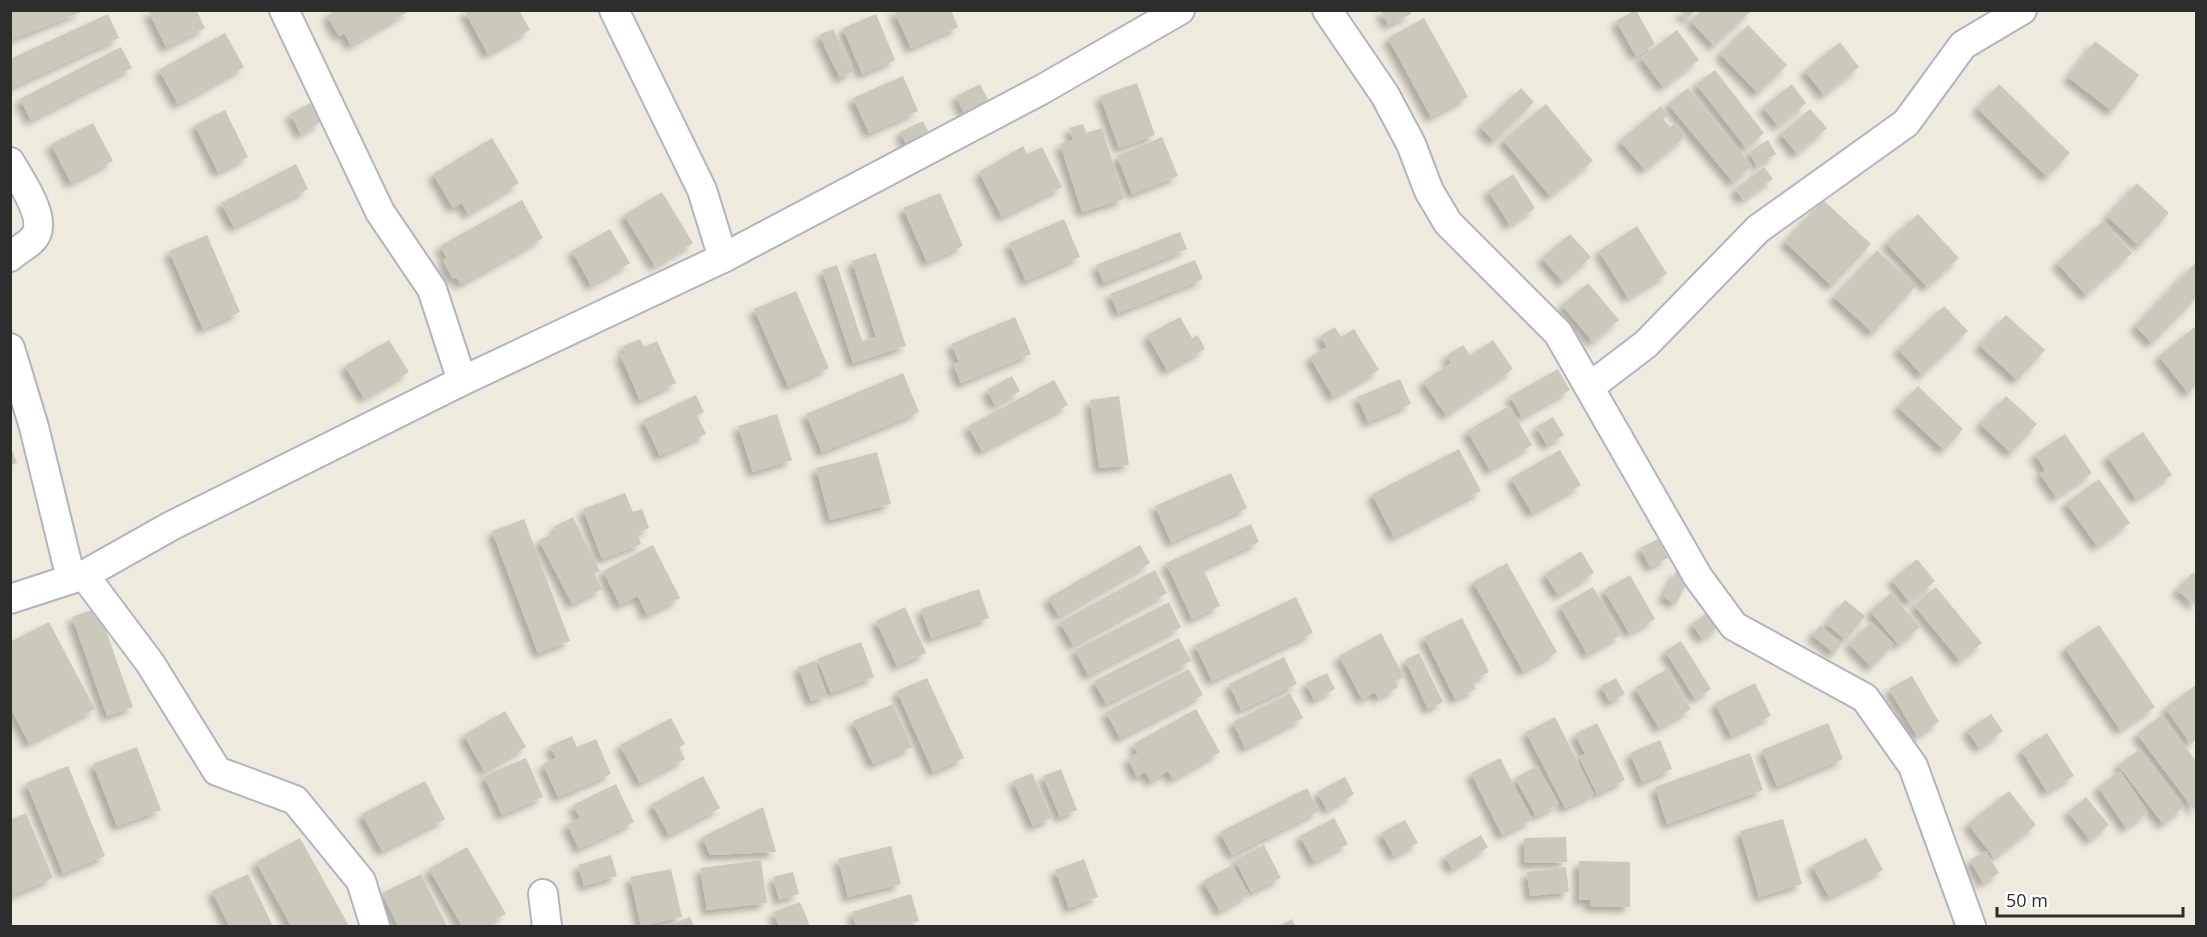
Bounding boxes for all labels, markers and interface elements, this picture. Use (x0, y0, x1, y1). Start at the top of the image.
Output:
scale bar (1997, 880, 2183, 918)
text: 50 m (2006, 888, 2048, 912)

